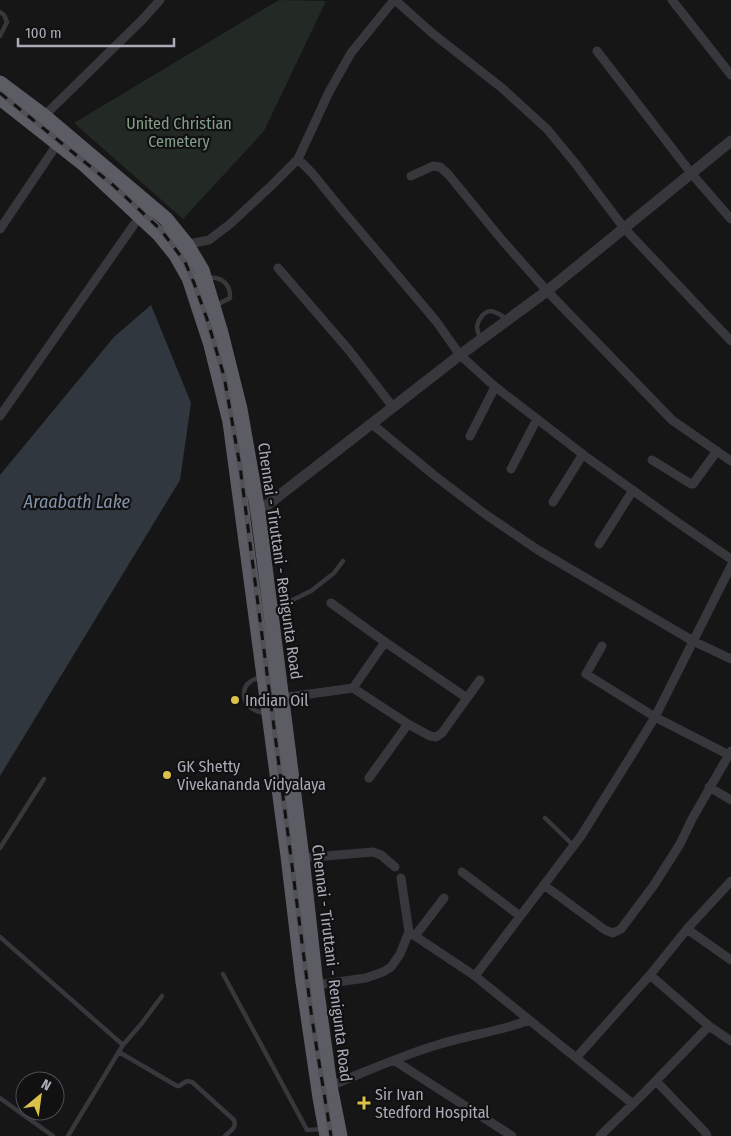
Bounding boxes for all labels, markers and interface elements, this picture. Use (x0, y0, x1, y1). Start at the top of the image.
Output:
scale bar (18, 15, 174, 47)
text: 100 m (25, 24, 62, 42)
park label: United Christian Cemetery (126, 114, 232, 151)
street label: Chennai - Tiruttani - Renigunta Road (254, 441, 306, 681)
water label: Araabath Lake (23, 491, 131, 513)
place label: Indian Oil (245, 691, 309, 710)
marker: Indian Oil (229, 694, 241, 706)
place label: GK Shetty Vivekananda Vidyalaya (177, 757, 326, 794)
marker: GK Shetty Vivekananda Vidyalaya (161, 769, 173, 781)
street label: Chennai - Tiruttani - Renigunta Road (308, 843, 356, 1083)
north arrow (15, 1071, 65, 1121)
text: N (38, 1076, 54, 1095)
place label: Sir Ivan Stedford Hospital (375, 1085, 490, 1122)
marker: Sir Ivan Stedford Hospital (357, 1096, 371, 1110)

